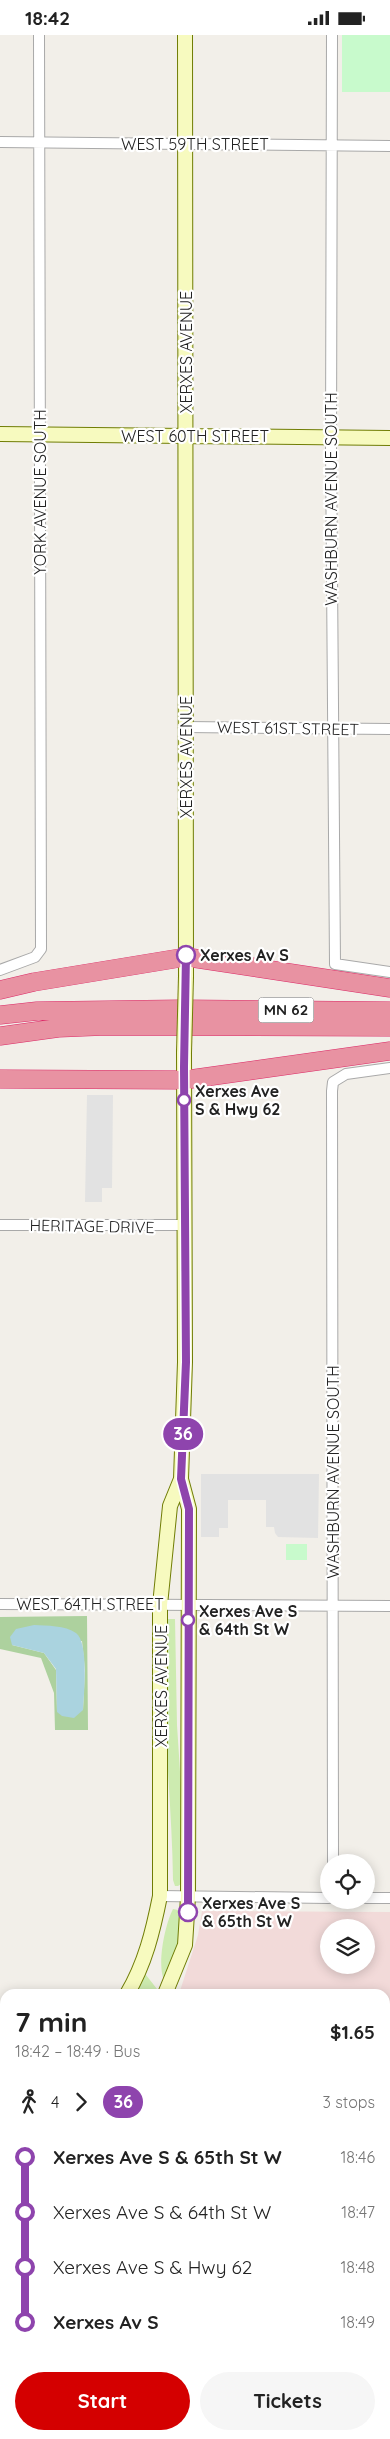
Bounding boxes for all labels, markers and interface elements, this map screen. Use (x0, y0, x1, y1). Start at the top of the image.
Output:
text: 18:42 (25, 6, 70, 30)
street label: WEST 59TH STREET (121, 134, 269, 154)
street label: XERXES AVENUE (176, 291, 196, 413)
street label: WASHBURN AVENUE SOUTH (321, 392, 341, 606)
street label: YORK AVENUE SOUTH (30, 409, 50, 575)
street label: WEST 60TH STREET (121, 426, 269, 446)
street label: XERXES AVENUE (176, 696, 196, 818)
street label: WEST 61ST STREET (217, 717, 360, 739)
marker: Xerxes Av S (176, 945, 196, 965)
place label: Xerxes Av S (200, 945, 289, 965)
road number: MN 62 (258, 997, 314, 1023)
place label: Xerxes Ave S & Hwy 62 (195, 1081, 280, 1119)
marker: Xerxes Ave S & Hwy 62 (177, 1093, 191, 1107)
street label: HERITAGE DRIVE (29, 1215, 155, 1237)
street label: WASHBURN AVENUE SOUTH (323, 1365, 343, 1579)
line badge: 36 (160, 1418, 206, 1450)
text: 36 (173, 1422, 193, 1445)
street label: WEST 64TH STREET (16, 1594, 164, 1614)
place label: Xerxes Ave S & 64th St W (199, 1601, 297, 1639)
marker: Xerxes Ave S & 64th St W (181, 1613, 195, 1627)
street label: XERXES AVENUE (151, 1625, 171, 1747)
map controls (320, 1854, 375, 1974)
button: locate (320, 1854, 375, 1909)
place label: Xerxes Ave S & 65th St W (202, 1893, 300, 1931)
marker: Xerxes Ave S & 65th St W (178, 1902, 198, 1922)
button: layers (320, 1919, 375, 1974)
text: 7 min (15, 2004, 87, 2039)
text: $1.65 (330, 2020, 375, 2044)
text: 18:42 – 18:49 · Bus (15, 2041, 140, 2061)
icon: walk (15, 2088, 43, 2116)
icon: forward (67, 2088, 95, 2116)
text: 36 (113, 2090, 133, 2113)
text: 4 (51, 2092, 59, 2112)
text: 3 stops (323, 2092, 375, 2112)
text: Xerxes Ave S & 65th St W (53, 2145, 282, 2169)
text: 18:46 (340, 2147, 375, 2167)
text: Xerxes Ave S & 64th St W (53, 2200, 271, 2224)
text: 18:47 (341, 2202, 375, 2222)
text: Xerxes Ave S & Hwy 62 (53, 2255, 252, 2279)
text: 18:48 (340, 2257, 375, 2277)
text: Xerxes Av S (53, 2310, 159, 2334)
text: 18:49 (340, 2312, 375, 2332)
button: Start (15, 2372, 190, 2430)
button: Tickets (200, 2372, 375, 2430)

